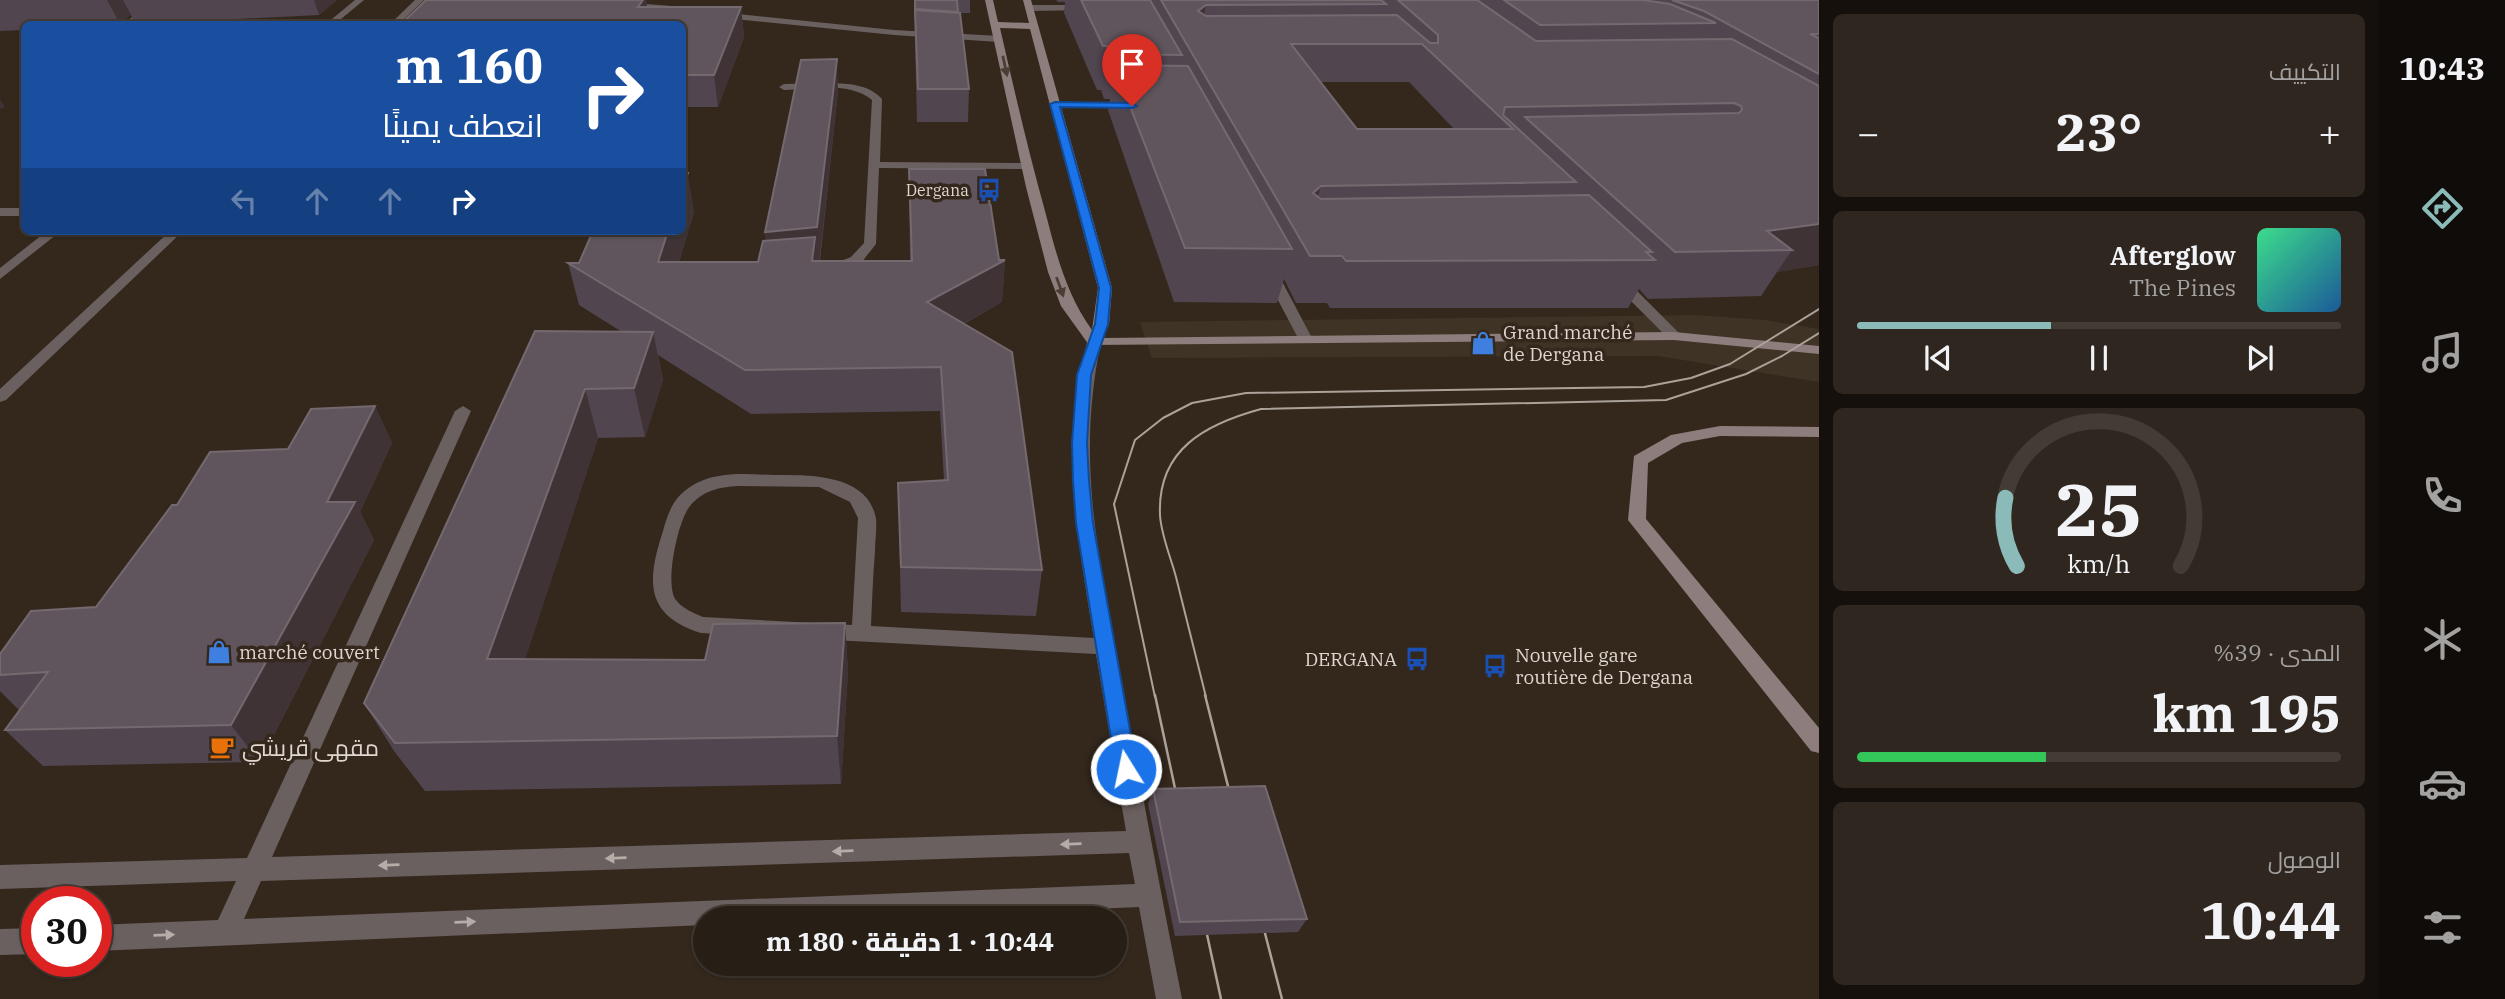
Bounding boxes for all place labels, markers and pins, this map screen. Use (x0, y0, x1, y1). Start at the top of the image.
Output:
pin (1102, 34, 1162, 106)
bus stop icon: Dergana (975, 176, 1003, 204)
place label: Dergana (906, 180, 969, 200)
place label: Grand marché de Dergana (1503, 320, 1632, 366)
shop icon: Grand marché de Dergana (1469, 329, 1497, 357)
shop icon: marché couvert (205, 638, 233, 666)
place label: marché couvert (239, 640, 380, 664)
place label: Nouvelle gare routière de Dergana (1515, 643, 1693, 689)
bus stop icon: DERGANA (1403, 645, 1431, 673)
place label: DERGANA (1305, 647, 1397, 671)
bus stop icon: Nouvelle gare routière de Dergana (1481, 652, 1509, 680)
place label: مقهى قريشي (242, 732, 379, 765)
cafe icon: مقهى قريشي (208, 733, 236, 761)

